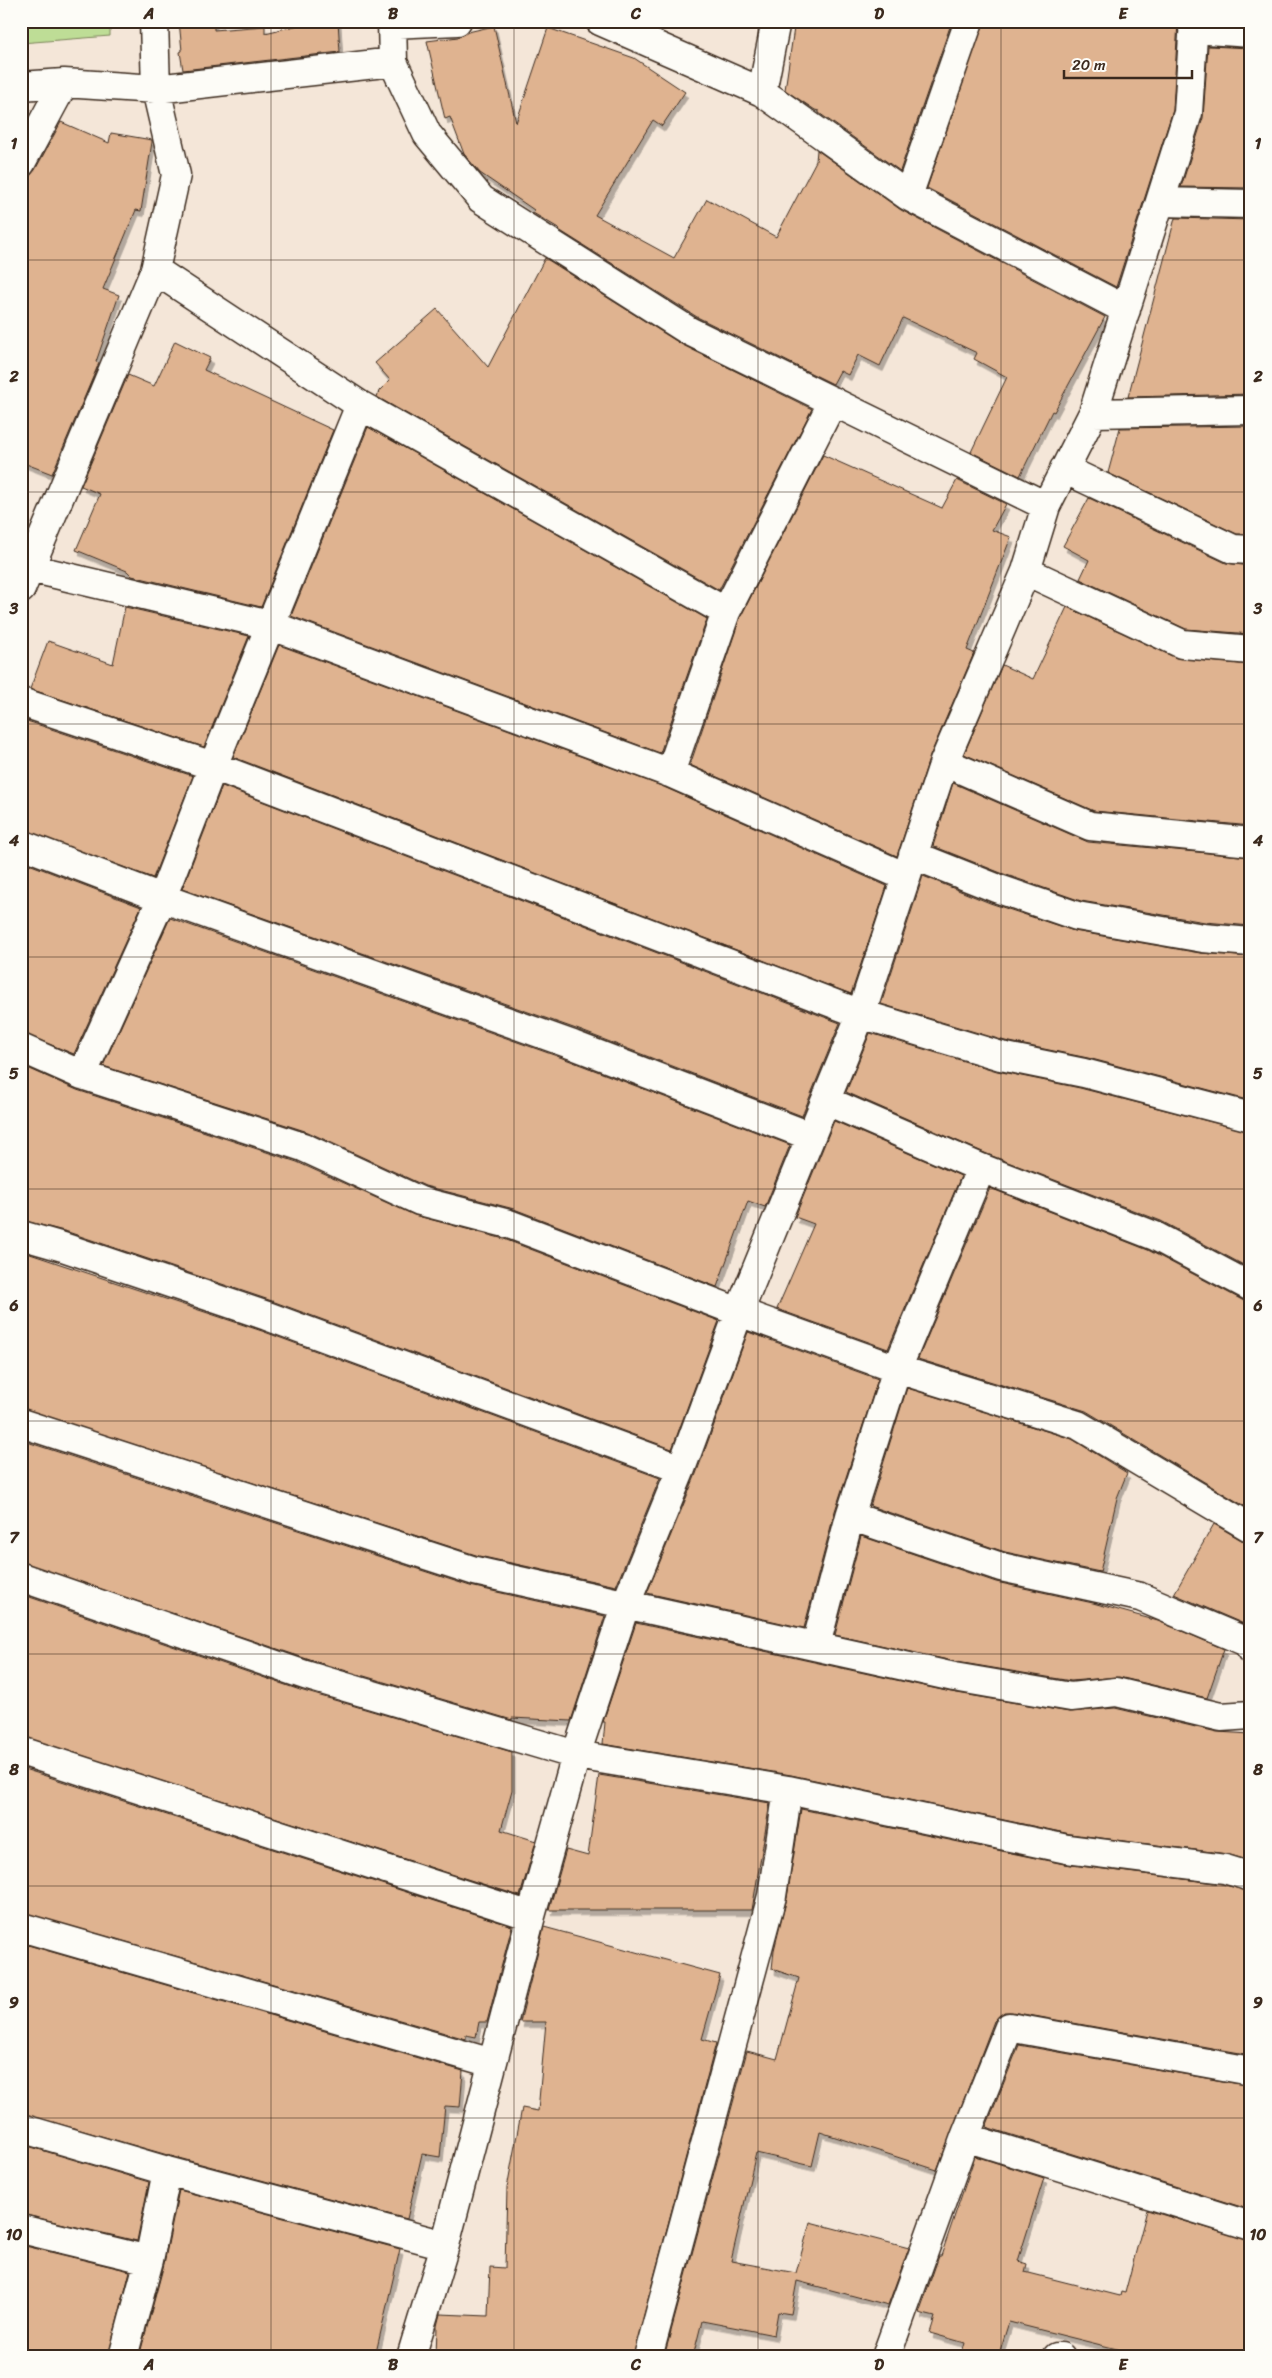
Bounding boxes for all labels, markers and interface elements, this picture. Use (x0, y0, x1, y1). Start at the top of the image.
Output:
text: A (143, 0, 154, 28)
text: B (388, 0, 399, 28)
text: C (630, 0, 642, 28)
text: D (874, 0, 884, 28)
text: E (1119, 0, 1129, 28)
scale bar (1064, 48, 1192, 80)
text: 20 m (1072, 52, 1106, 78)
text: 1 (11, 129, 18, 158)
text: 1 (1255, 129, 1262, 158)
text: 2 (8, 362, 19, 391)
text: 2 (1252, 362, 1263, 391)
text: 3 (9, 594, 19, 623)
text: 3 (1253, 594, 1263, 623)
text: 4 (8, 826, 19, 855)
text: 4 (1252, 826, 1263, 855)
text: 5 (9, 1059, 19, 1088)
text: 5 (1253, 1059, 1263, 1088)
text: 6 (8, 1291, 19, 1320)
text: 6 (1252, 1291, 1263, 1320)
text: 7 (9, 1523, 20, 1552)
text: 7 (1253, 1523, 1264, 1552)
text: 8 (8, 1755, 19, 1784)
text: 8 (1252, 1755, 1263, 1784)
text: 9 (9, 1988, 19, 2017)
text: 9 (1253, 1988, 1263, 2017)
text: 10 (6, 2220, 22, 2249)
text: 10 (1250, 2220, 1266, 2249)
text: A (143, 2350, 154, 2378)
text: B (388, 2350, 399, 2378)
text: C (630, 2350, 642, 2378)
text: D (874, 2350, 884, 2378)
text: E (1119, 2350, 1129, 2378)

